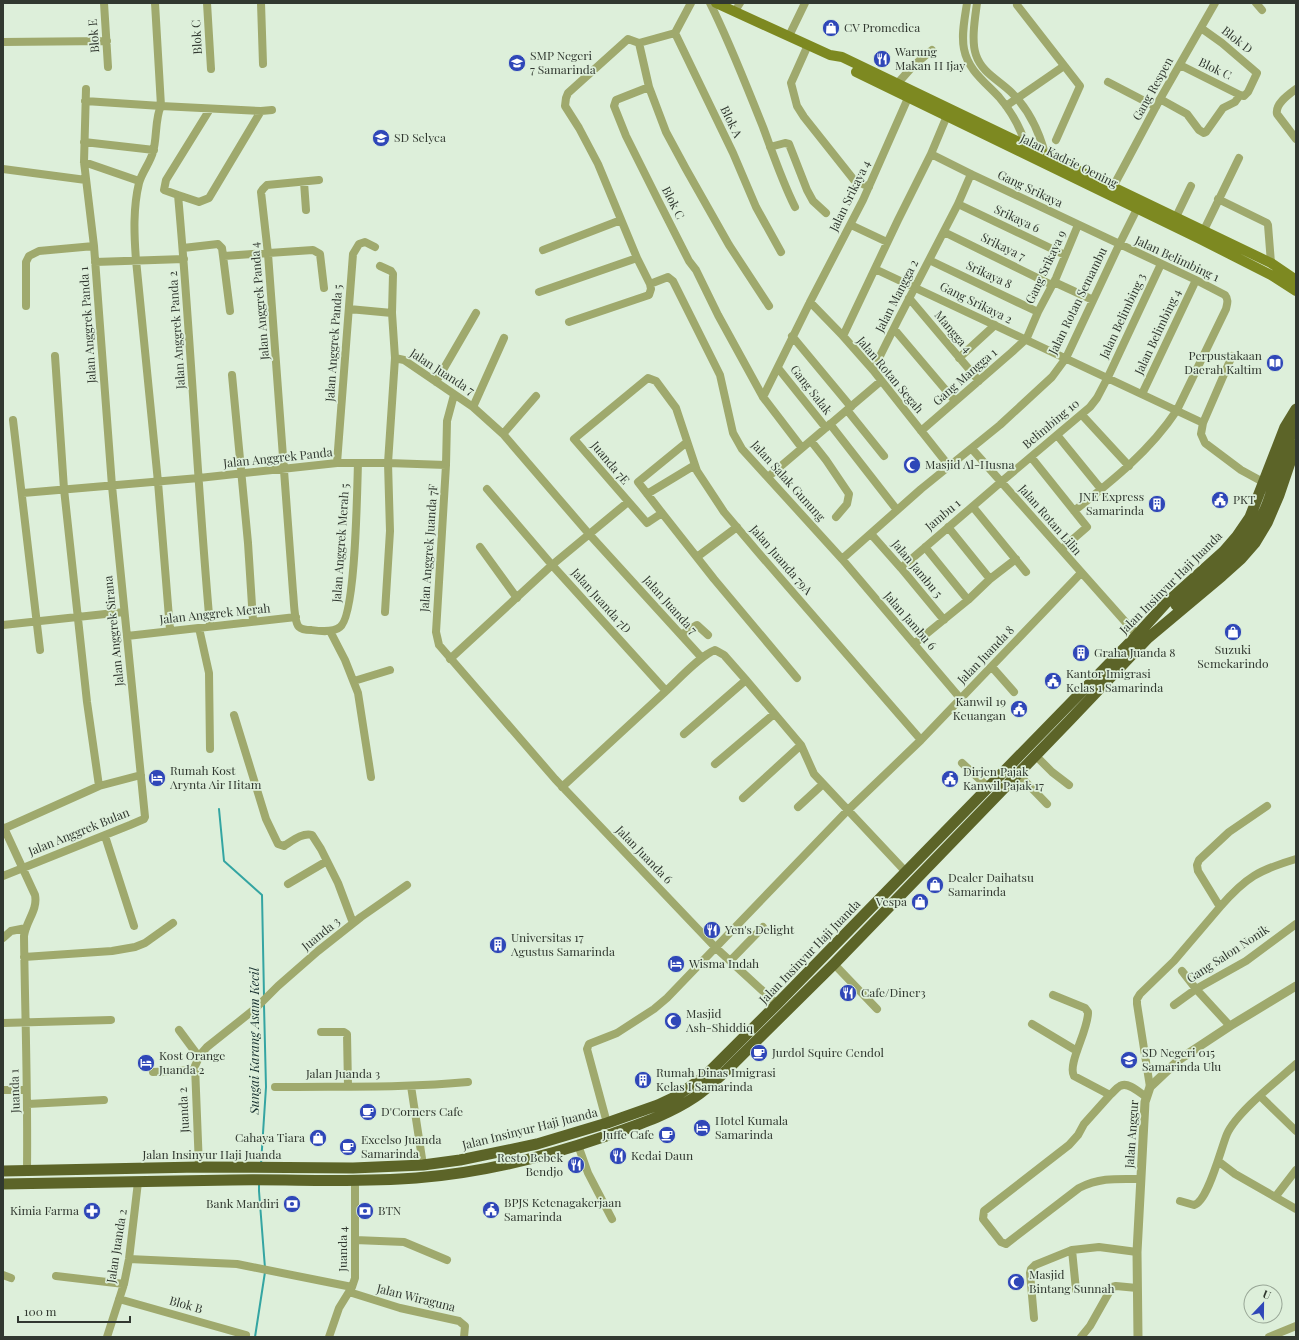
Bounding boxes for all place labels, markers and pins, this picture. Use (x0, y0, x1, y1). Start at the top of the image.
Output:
shop icon: CV Promedica (821, 18, 841, 38)
place label: CV Promedica (844, 19, 920, 35)
place label: Warung Makan H Ijay (894, 43, 965, 73)
place label: SMP Negeri 7 Samarinda (530, 47, 596, 77)
restaurant icon: Warung Makan H Ijay (872, 49, 892, 69)
school or university icon: SMP Negeri 7 Samarinda (507, 53, 527, 73)
school or university icon: SD Selyca (371, 128, 391, 148)
place label: SD Selyca (394, 129, 446, 145)
place label: Perpustakaan Daerah Kaltim (1184, 347, 1262, 377)
library icon: Perpustakaan Daerah Kaltim (1265, 353, 1285, 373)
mosque icon: Masjid Al-Husna (902, 455, 922, 475)
place label: Masjid Al-Husna (925, 456, 1014, 472)
place label: JNE Express Samarinda (1078, 488, 1144, 518)
public building icon: PKT (1210, 490, 1230, 510)
place label: PKT (1233, 491, 1256, 507)
building icon: JNE Express Samarinda (1147, 494, 1167, 514)
shop icon: Suzuki Semekarindo (1223, 622, 1243, 642)
place label: Suzuki Semekarindo (1197, 641, 1269, 671)
building icon: Graha Juanda 8 (1071, 643, 1091, 663)
place label: Graha Juanda 8 (1094, 644, 1176, 660)
place label: Kantor Imigrasi Kelas 1 Samarinda (1066, 665, 1163, 695)
public building icon: Kantor Imigrasi Kelas 1 Samarinda (1043, 671, 1063, 691)
place label: Kanwil 19 Keuangan (953, 693, 1006, 723)
public building icon: Kanwil 19 Keuangan (1009, 699, 1029, 719)
place label: Rumah Kost Arynta Air Hitam (169, 762, 262, 792)
place label: Dirjen Pajak Kanwil Pajak 17 (963, 763, 1044, 793)
hotel icon: Rumah Kost Arynta Air Hitam (147, 768, 167, 788)
public building icon: Dirjen Pajak Kanwil Pajak 17 (940, 769, 960, 789)
place label: Dealer Daihatsu Samarinda (948, 869, 1034, 899)
shop icon: Dealer Daihatsu Samarinda (925, 875, 945, 895)
shop icon: Vespa (910, 892, 930, 912)
place label: Vespa (875, 893, 907, 909)
restaurant icon: Yen's Delight (702, 920, 722, 940)
place label: Yen's Delight (724, 921, 795, 937)
place label: Universitas 17 Agustus Samarinda (510, 929, 615, 959)
building icon: Universitas 17 Agustus Samarinda (488, 935, 508, 955)
hotel icon: Wisma Indah (666, 954, 686, 974)
place label: Wisma Indah (688, 955, 759, 971)
restaurant icon: Cafe/Diner3 (838, 983, 858, 1003)
place label: Cafe/Diner3 (861, 984, 926, 1000)
place label: Masjid Ash-Shiddiq (685, 1005, 753, 1035)
mosque icon: Masjid Ash-Shiddiq (663, 1011, 683, 1031)
cafe icon: Jurdol Squire Cendol (749, 1043, 769, 1063)
place label: Jurdol Squire Cendol (771, 1044, 884, 1060)
place label: SD Negeri 015 Samarinda Ulu (1142, 1044, 1221, 1074)
place label: Kost Orange Juanda 2 (158, 1047, 225, 1077)
school or university icon: SD Negeri 015 Samarinda Ulu (1119, 1050, 1139, 1070)
hotel icon: Kost Orange Juanda 2 (136, 1053, 156, 1073)
place label: Rumah Dinas Imigrasi Kelas I Samarinda (656, 1064, 776, 1094)
building icon: Rumah Dinas Imigrasi Kelas I Samarinda (633, 1070, 653, 1090)
cafe icon: D'Corners Cafe (358, 1102, 378, 1122)
place label: D'Corners Cafe (381, 1103, 463, 1119)
place label: Hotel Kumala Samarinda (715, 1112, 788, 1142)
hotel icon: Hotel Kumala Samarinda (692, 1118, 712, 1138)
cafe icon: Juffe Cafe (657, 1125, 677, 1145)
place label: Juffe Cafe (602, 1126, 654, 1142)
shop icon: Cahaya Tiara (308, 1128, 328, 1148)
place label: Cahaya Tiara (235, 1129, 305, 1145)
place label: Excelso Juanda Samarinda (361, 1131, 441, 1161)
cafe icon: Excelso Juanda Samarinda (338, 1137, 358, 1157)
restaurant icon: Kedai Daun (608, 1146, 628, 1166)
place label: Kedai Daun (631, 1147, 693, 1163)
place label: Resto Bebek Bendjo (497, 1149, 563, 1179)
restaurant icon: Resto Bebek Bendjo (566, 1155, 586, 1175)
bank icon: Bank Mandiri (282, 1194, 302, 1214)
place label: BPJS Ketenagakerjaan Samarinda (504, 1194, 621, 1224)
place label: Bank Mandiri (206, 1195, 279, 1211)
public building icon: BPJS Ketenagakerjaan Samarinda (481, 1200, 501, 1220)
pharmacy icon: Kimia Farma (82, 1201, 102, 1221)
bank icon: BTN (355, 1201, 375, 1221)
place label: Kimia Farma (10, 1202, 79, 1218)
place label: BTN (378, 1202, 402, 1218)
place label: Masjid Bintang Sunnah (1029, 1266, 1115, 1296)
mosque icon: Masjid Bintang Sunnah (1006, 1272, 1026, 1292)

